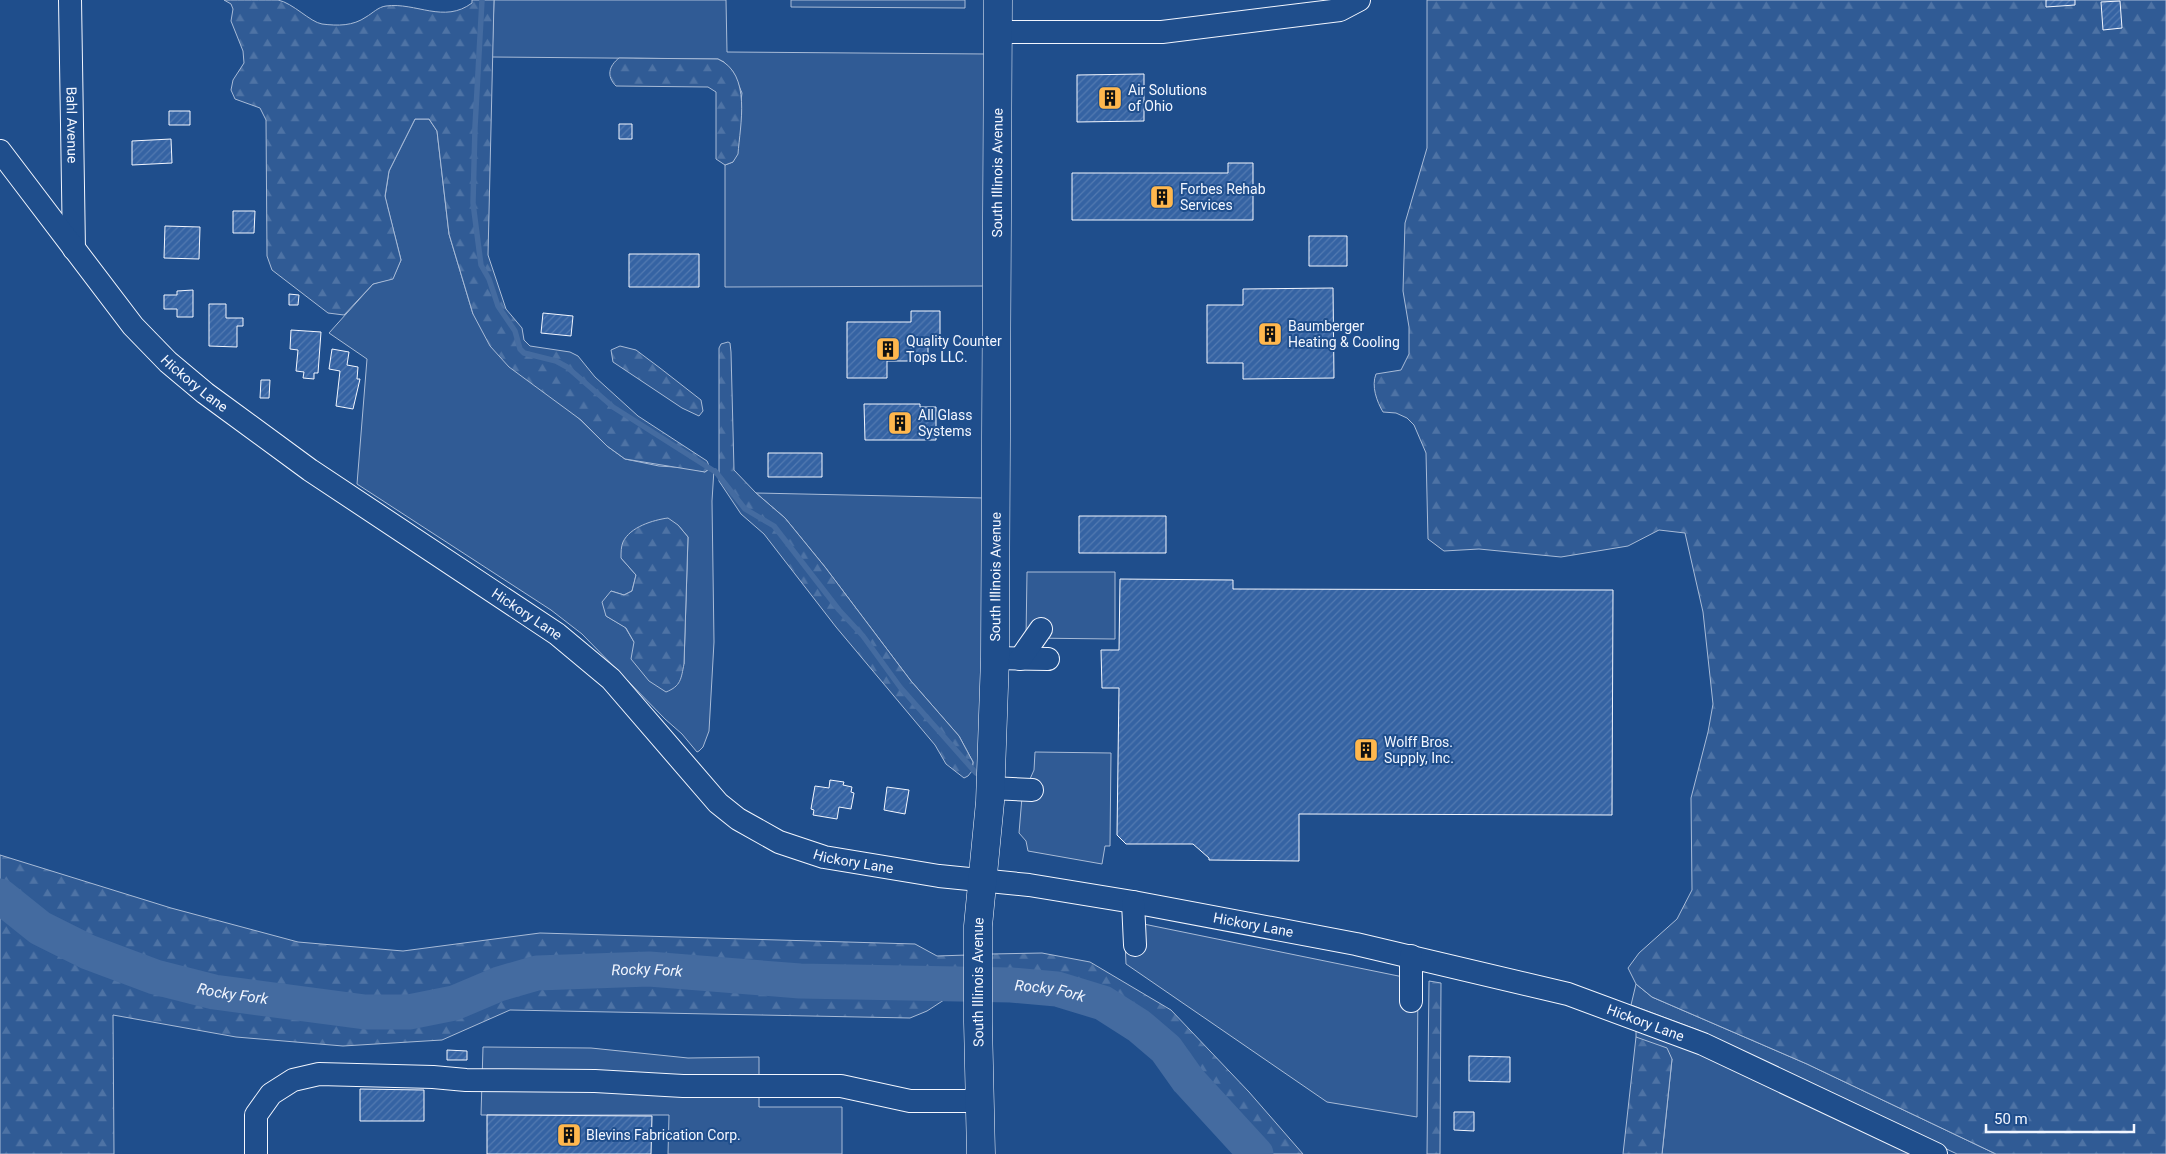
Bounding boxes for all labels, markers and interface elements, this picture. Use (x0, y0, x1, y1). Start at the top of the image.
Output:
place label: Air Solutions of Ohio (1128, 82, 1207, 114)
building icon: Air Solutions of Ohio (1097, 85, 1123, 111)
street label: Bahl Avenue (63, 86, 81, 164)
street label: South Illinois Avenue (989, 108, 1006, 237)
place label: Forbes Rehab Services (1180, 181, 1266, 213)
building icon: Forbes Rehab Services (1149, 184, 1175, 210)
place label: Baumberger Heating & Cooling (1288, 318, 1400, 350)
building icon: Baumberger Heating & Cooling (1257, 321, 1283, 347)
place label: Quality Counter Tops LLC. (906, 333, 1002, 365)
building icon: Quality Counter Tops LLC. (875, 336, 901, 362)
street label: Hickory Lane (158, 352, 231, 415)
place label: All Glass Systems (918, 407, 972, 439)
building icon: All Glass Systems (887, 410, 913, 436)
street label: South Illinois Avenue (987, 512, 1004, 641)
street label: Hickory Lane (489, 585, 566, 643)
place label: Wolff Bros. Supply, Inc. (1384, 734, 1454, 766)
building icon: Wolff Bros. Supply, Inc. (1353, 737, 1379, 763)
street label: Hickory Lane (811, 846, 895, 876)
street label: Hickory Lane (1212, 909, 1295, 940)
street label: South Illinois Avenue (970, 917, 987, 1047)
water label: Rocky Fork (611, 960, 684, 981)
water label: Rocky Fork (1014, 976, 1088, 1006)
water label: Rocky Fork (195, 979, 270, 1008)
street label: Hickory Lane (1605, 1001, 1686, 1044)
scale bar (1986, 1102, 2134, 1134)
text: 50 m (1994, 1110, 2028, 1128)
building icon: Blevins Fabrication Corp. (556, 1122, 582, 1148)
place label: Blevins Fabrication Corp. (586, 1127, 741, 1143)

